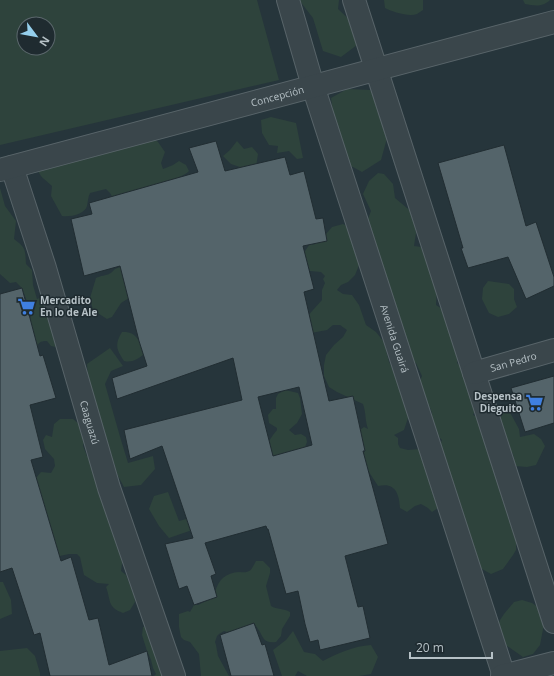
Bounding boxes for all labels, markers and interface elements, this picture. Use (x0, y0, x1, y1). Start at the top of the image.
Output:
north arrow (16, 16, 56, 56)
text: N (36, 34, 54, 49)
street label: Concepción (249, 82, 305, 110)
place label: Mercadito En lo de Ale (40, 293, 97, 319)
supermarket icon: Mercadito En lo de Ale (17, 296, 37, 316)
street label: Avenida Guairá (377, 303, 412, 375)
street label: San Pedro (489, 348, 538, 375)
place label: Despensa Dieguito (474, 389, 522, 415)
supermarket icon: Despensa Dieguito (525, 392, 545, 412)
street label: Caaguazú (77, 399, 103, 446)
scale bar (410, 634, 492, 660)
text: 20 m (416, 639, 444, 656)

